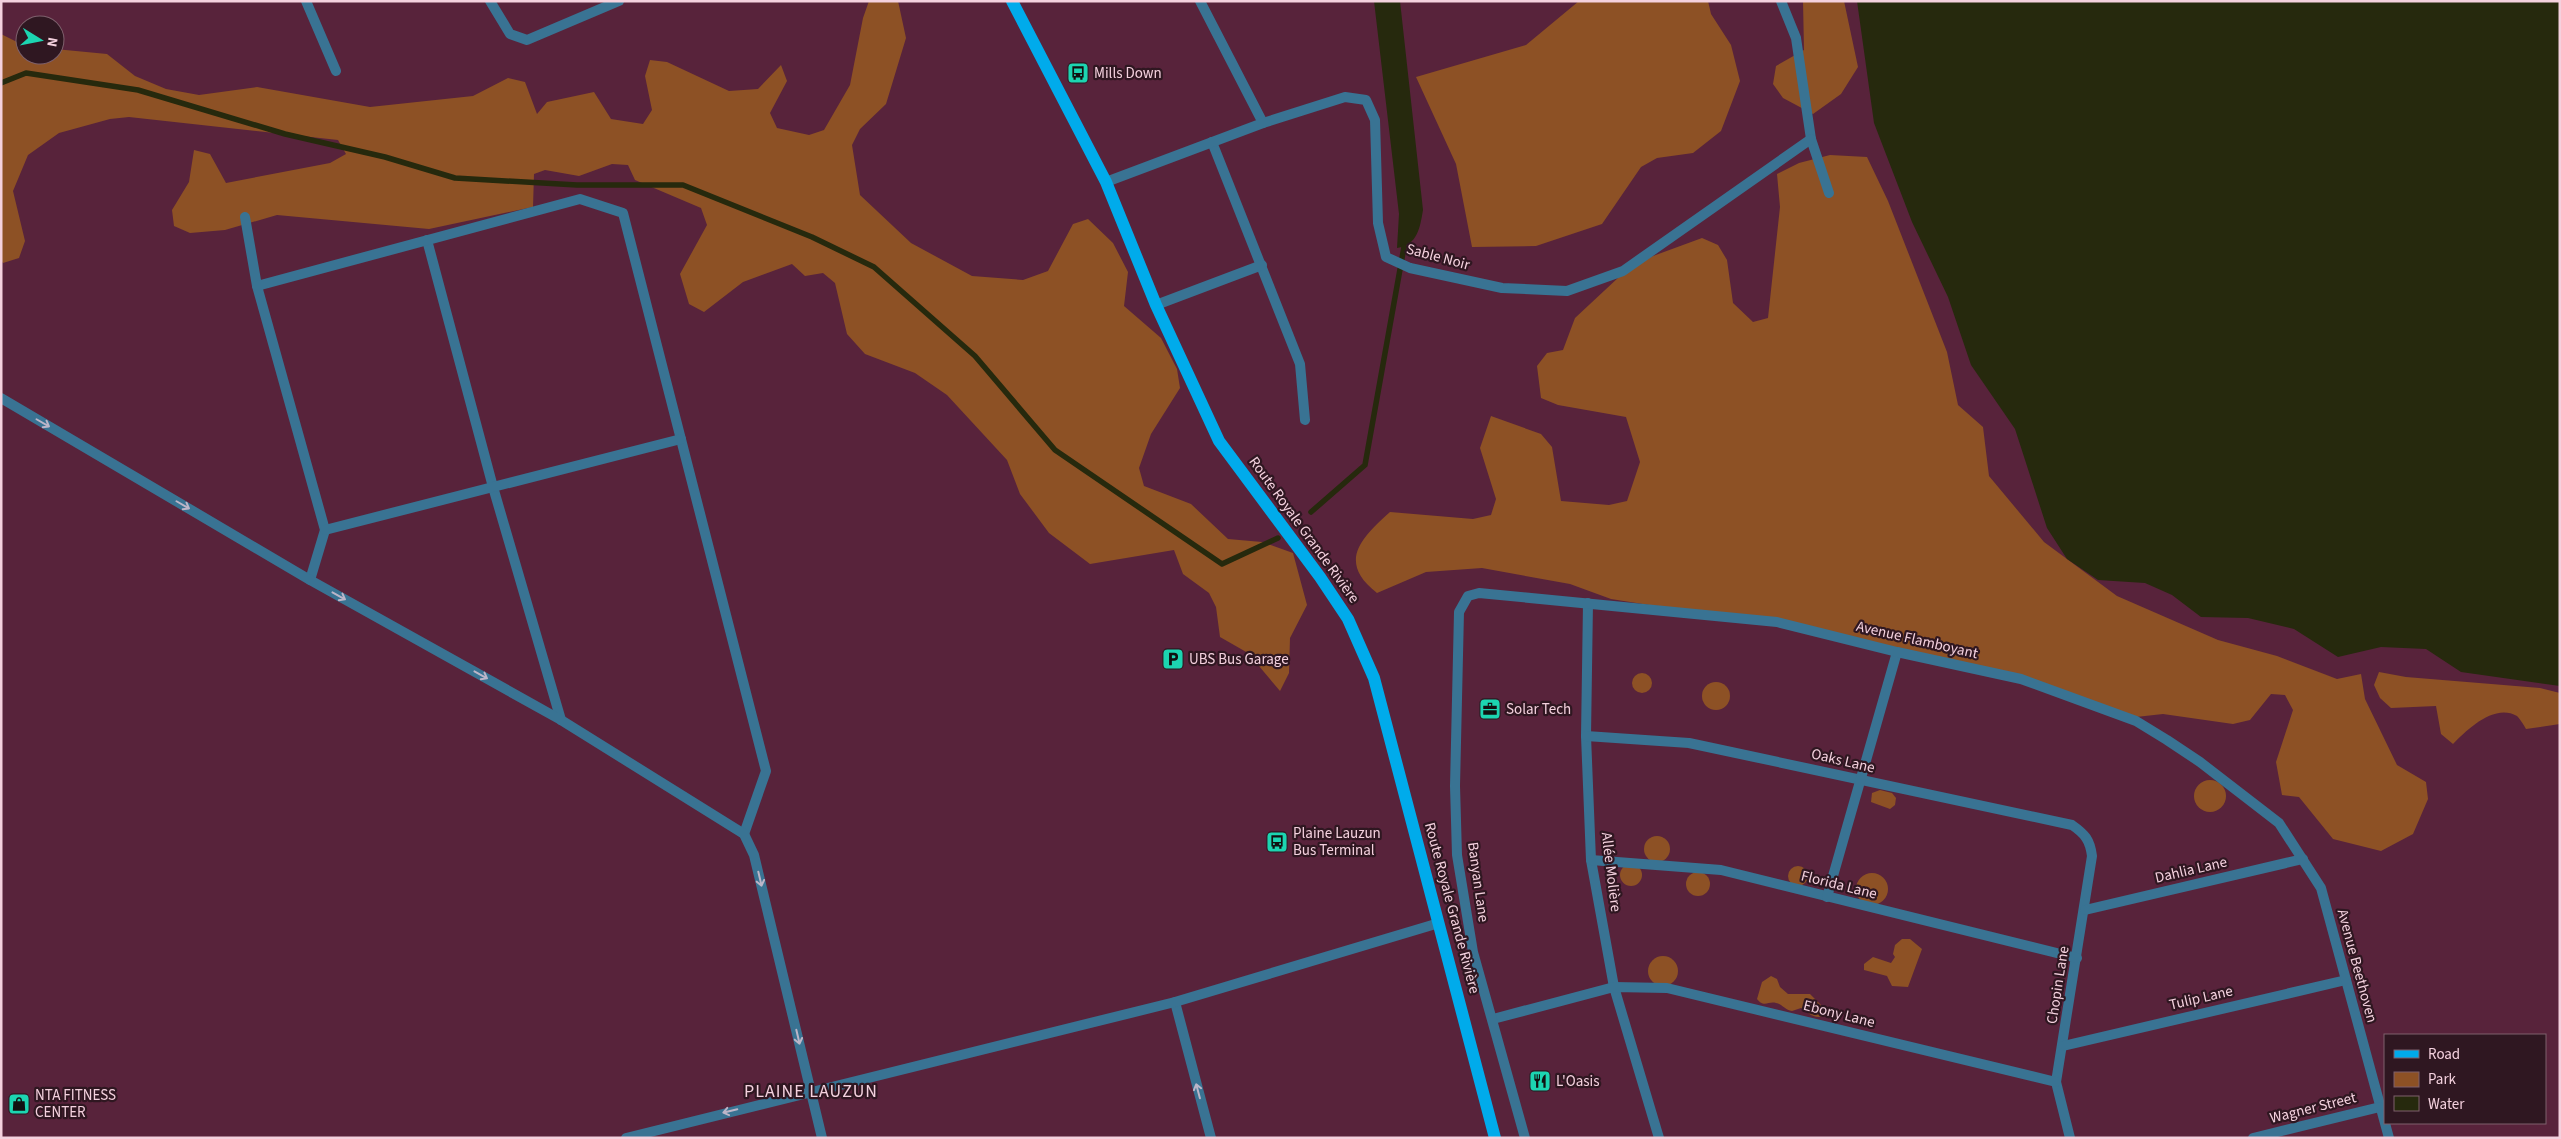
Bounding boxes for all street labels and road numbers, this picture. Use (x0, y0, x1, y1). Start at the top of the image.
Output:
street label: Sable Noir (1404, 238, 1473, 276)
street label: Route Royale Grande Rivière (1244, 452, 1364, 608)
street label: Avenue Flamboyant (1854, 616, 1980, 664)
street label: Oaks Lane (1809, 743, 1877, 779)
street label: Route Royale Grande Rivière (1419, 820, 1485, 996)
street label: Allée Molière (1596, 831, 1626, 913)
street label: Banyan Lane (1462, 841, 1494, 923)
street label: Dahlia Lane (2153, 852, 2229, 888)
street label: Florida Lane (1799, 865, 1879, 905)
street label: Avenue Beethoven (2332, 907, 2382, 1025)
street label: Chopin Lane (2041, 945, 2075, 1025)
street label: Tulip Lane (2167, 980, 2235, 1016)
street label: Ebony Lane (1801, 995, 1877, 1033)
street label: Wagner Street (2268, 1087, 2358, 1129)

